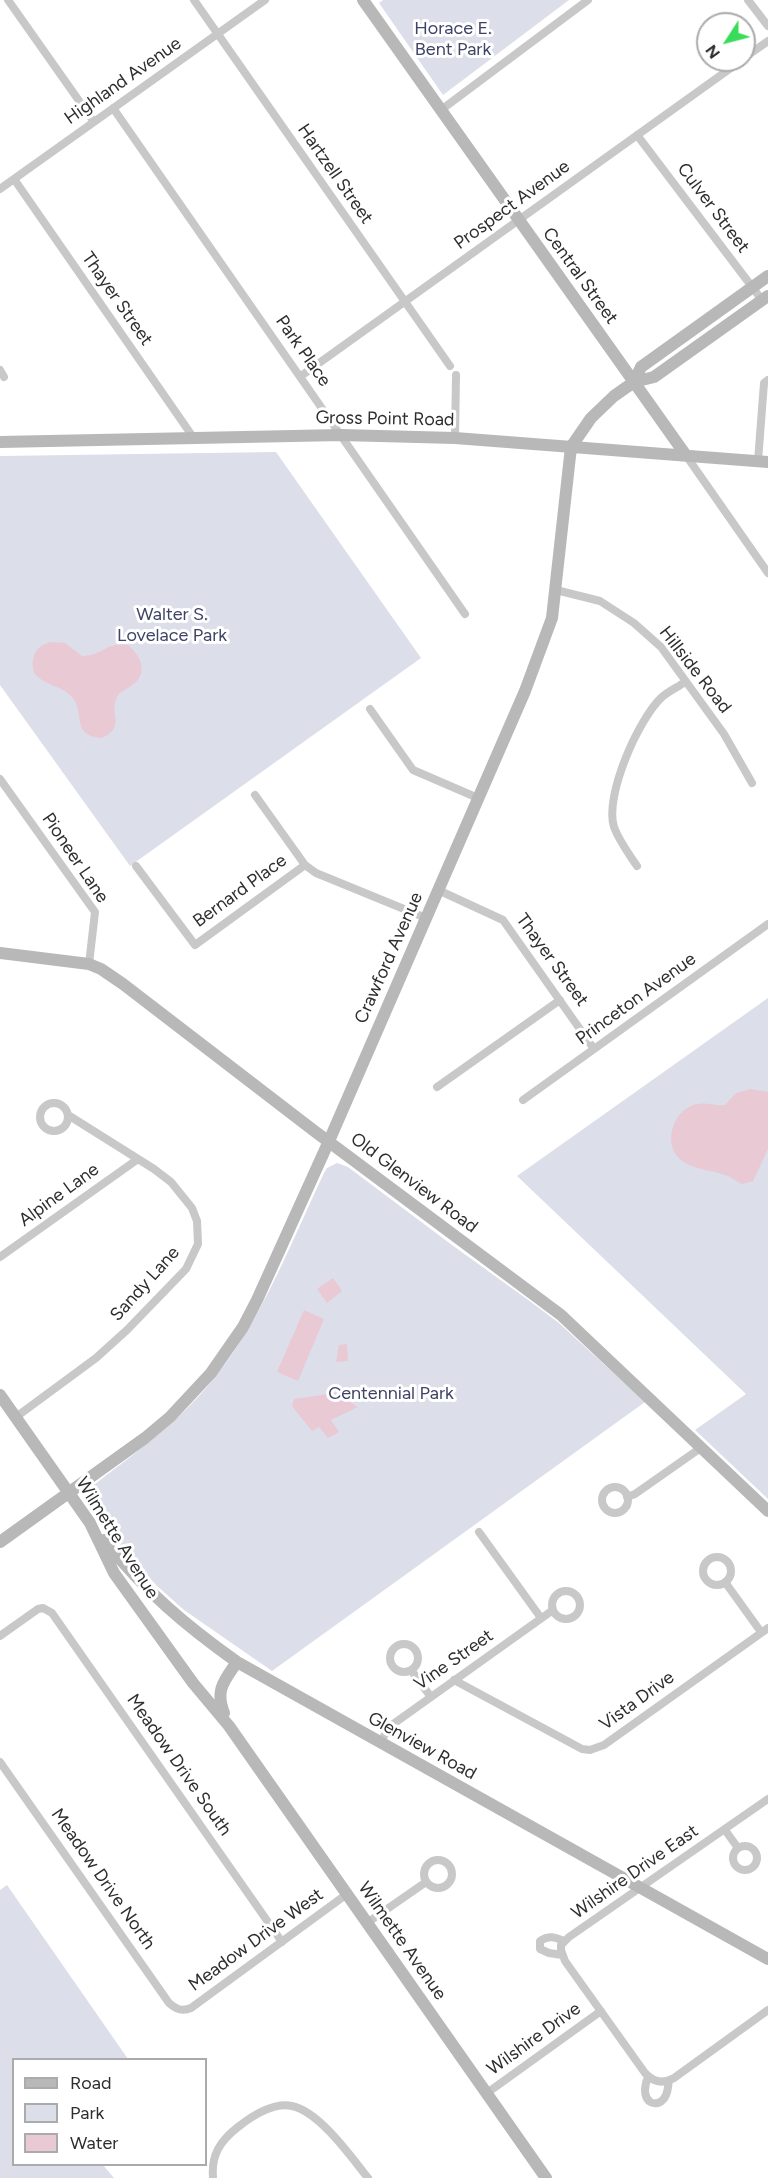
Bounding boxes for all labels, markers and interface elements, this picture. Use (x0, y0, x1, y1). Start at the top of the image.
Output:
north arrow (696, 12, 756, 72)
park label: Horace E. Bent Park (414, 18, 492, 60)
street label: Highland Avenue (61, 33, 185, 129)
text: N (701, 41, 724, 62)
street label: Hartzell Street (293, 120, 377, 228)
street label: Prospect Avenue (450, 156, 574, 254)
street label: Culver Street (672, 159, 754, 257)
street label: Central Street (538, 224, 622, 328)
street label: Thayer Street (77, 248, 157, 350)
street label: Park Place (271, 311, 335, 391)
street label: Gross Point Road (315, 407, 455, 431)
park label: Walter S. Lovelace Park (117, 604, 227, 646)
street label: Hillside Road (654, 622, 736, 718)
street label: Pioneer Lane (37, 809, 113, 907)
street label: Bernard Place (189, 850, 291, 932)
street label: Crawford Avenue (350, 889, 428, 1027)
street label: Thayer Street (511, 910, 593, 1010)
street label: Princeton Avenue (572, 948, 700, 1050)
street label: Old Glenview Road (346, 1128, 482, 1238)
street label: Alpine Lane (15, 1159, 103, 1231)
street label: Sandy Lane (106, 1242, 184, 1326)
park label: Centennial Park (328, 1383, 454, 1405)
street label: Wilmette Avenue (71, 1473, 163, 1603)
street label: Vine Street (410, 1625, 498, 1695)
street label: Vista Drive (595, 1667, 679, 1735)
street label: Meadow Drive South (122, 1690, 236, 1840)
street label: Glenview Road (364, 1707, 480, 1785)
street label: Meadow Drive North (46, 1804, 160, 1954)
street label: Wilshire Drive East (568, 1820, 702, 1924)
street label: Wilmette Avenue (353, 1878, 451, 2004)
street label: Meadow Drive West (184, 1884, 328, 1996)
street label: Wilshire Drive (483, 1998, 585, 2080)
legend (12, 2058, 207, 2166)
text: Road (70, 2072, 111, 2094)
text: Park (70, 2102, 104, 2124)
text: Water (70, 2132, 118, 2154)

